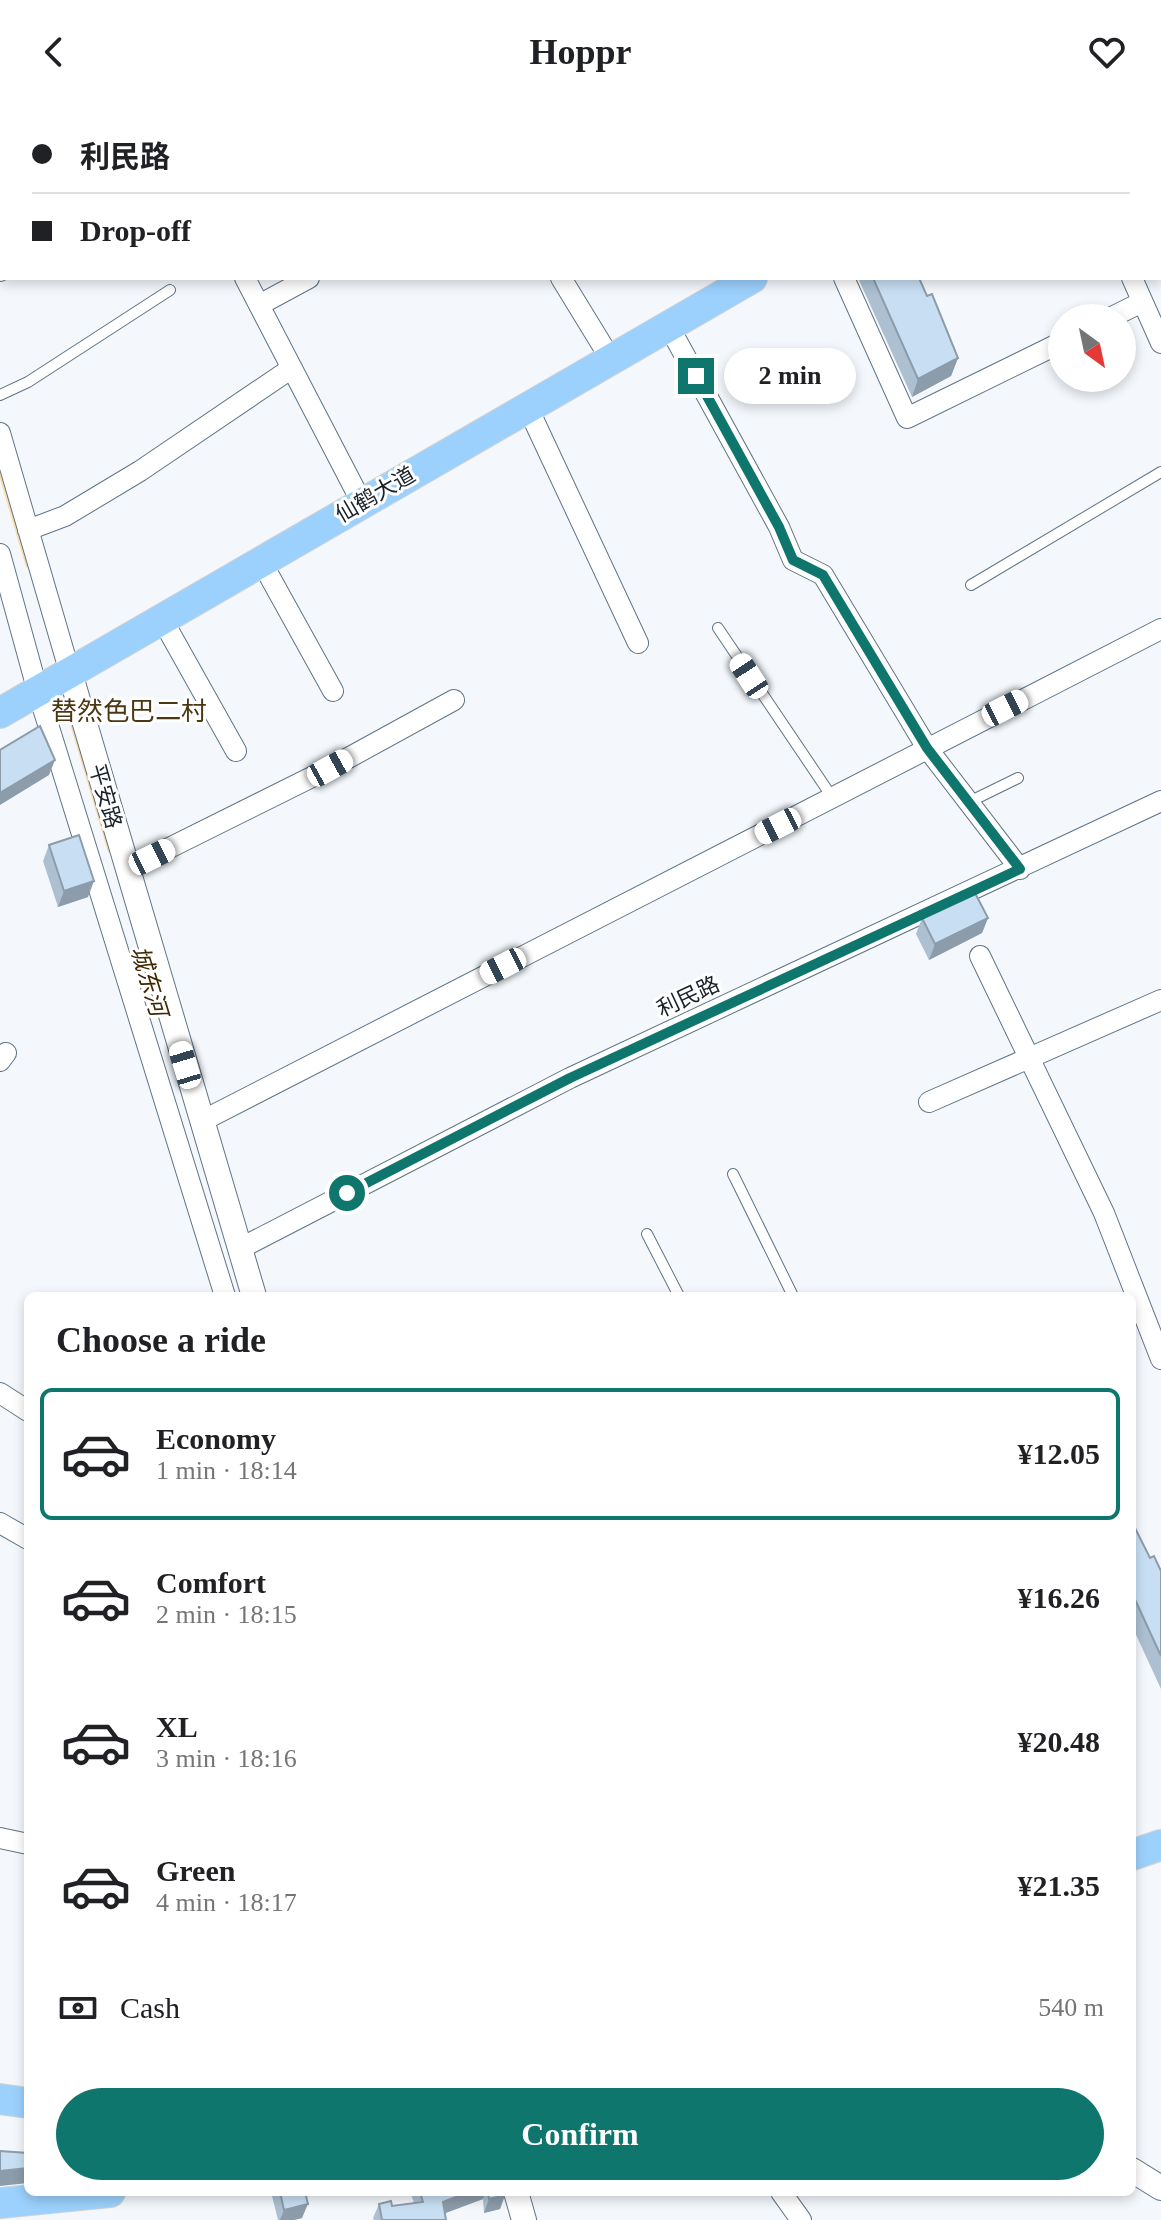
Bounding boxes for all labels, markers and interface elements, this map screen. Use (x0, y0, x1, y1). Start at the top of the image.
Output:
icon: back (32, 30, 76, 74)
icon: heart (1085, 30, 1129, 74)
text: Hoppr (529, 32, 632, 72)
text: 利民路 (80, 140, 170, 173)
text: Drop-off (80, 214, 191, 247)
north arrow (1048, 304, 1136, 392)
map controls (1048, 304, 1136, 392)
callout: 2 min (724, 348, 856, 404)
route end (678, 358, 714, 394)
text: 2 min (759, 361, 821, 390)
street label: 仙鹤大道 (331, 462, 420, 527)
car (726, 649, 772, 703)
car (978, 686, 1032, 730)
district label: 替然色巴二村 (51, 697, 207, 726)
car (303, 746, 357, 790)
street label: 平安路 (84, 761, 127, 831)
car (751, 804, 805, 848)
car (125, 836, 179, 878)
water label: 城东河 (126, 943, 173, 1023)
car (476, 944, 530, 988)
street label: 利民路 (653, 971, 723, 1022)
car (167, 1039, 203, 1091)
route start (329, 1175, 365, 1211)
text: Choose a ride (56, 1320, 266, 1360)
icon: car (60, 1418, 132, 1490)
text: Economy (156, 1422, 276, 1455)
text: ¥12.05 (1018, 1437, 1100, 1470)
text: 1 min · 18:14 (156, 1456, 297, 1485)
icon: car (60, 1562, 132, 1634)
text: Comfort (156, 1566, 266, 1599)
text: ¥16.26 (1018, 1581, 1100, 1614)
text: 2 min · 18:15 (156, 1600, 297, 1629)
icon: car (60, 1706, 132, 1778)
text: XL (156, 1710, 198, 1743)
text: ¥20.48 (1018, 1725, 1100, 1758)
text: 3 min · 18:16 (156, 1744, 297, 1773)
icon: car (60, 1850, 132, 1922)
text: Green (156, 1854, 235, 1887)
text: ¥21.35 (1018, 1869, 1100, 1902)
text: 4 min · 18:17 (156, 1888, 297, 1917)
icon: cash (56, 1986, 100, 2030)
text: Cash (120, 1991, 180, 2024)
text: 540 m (1038, 1993, 1104, 2022)
button: Confirm (56, 2088, 1104, 2180)

